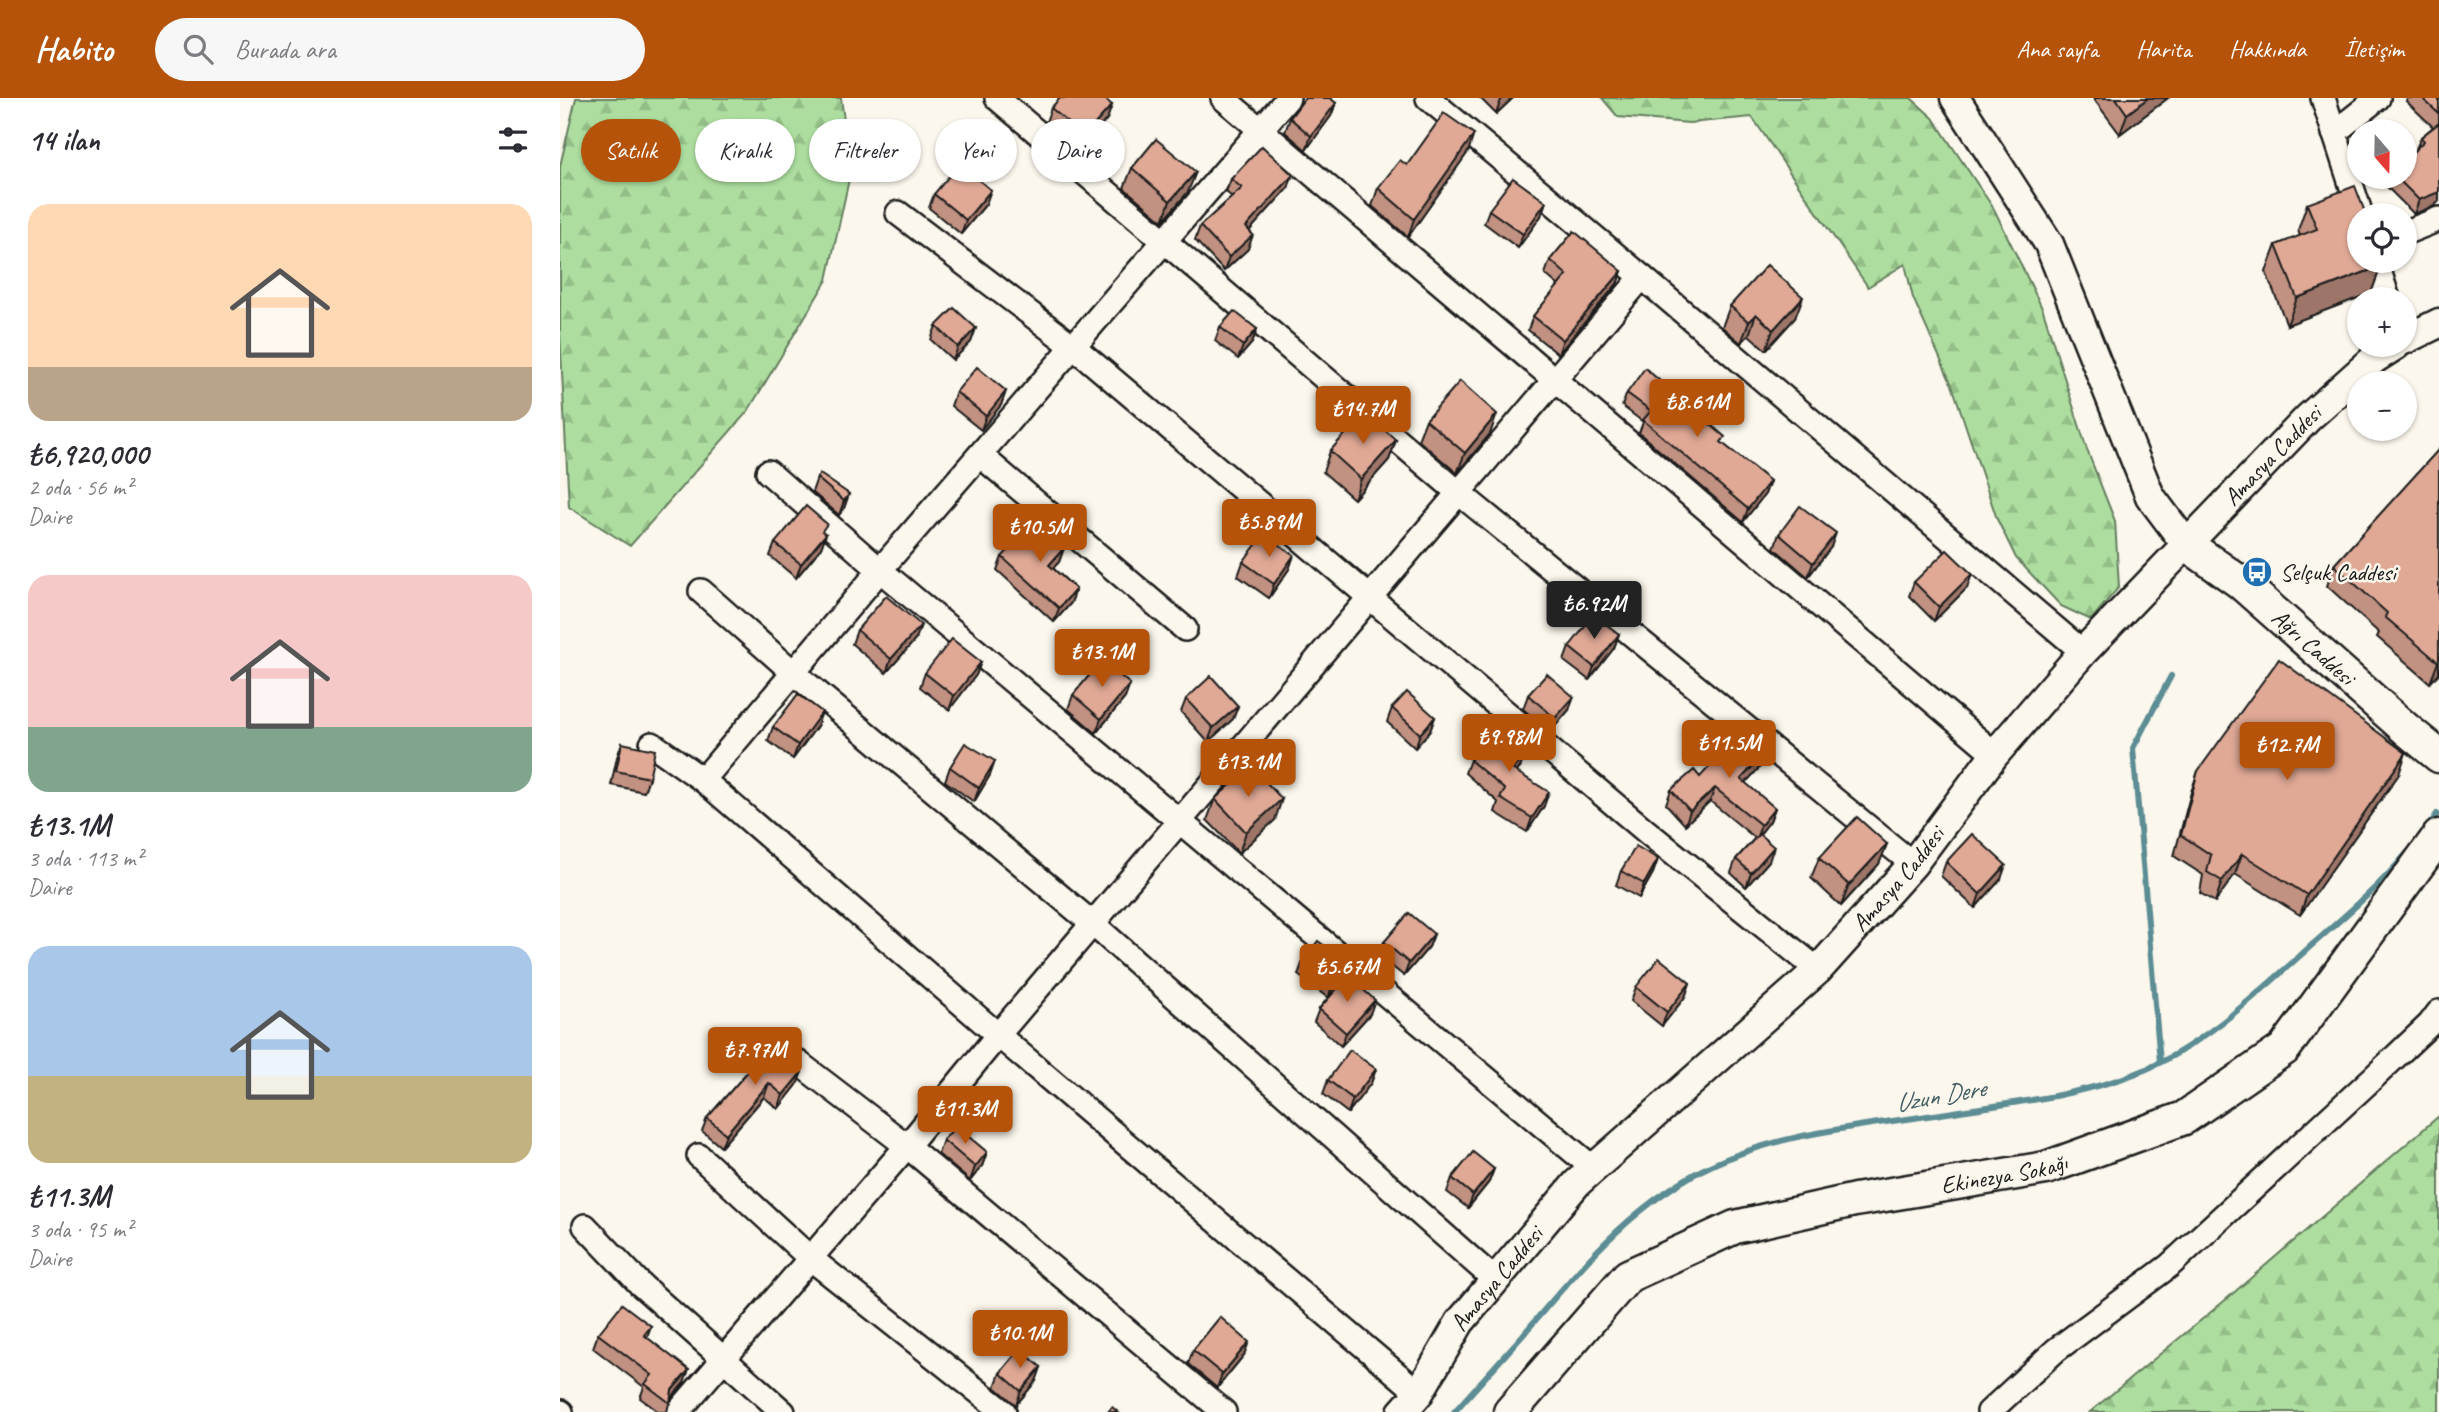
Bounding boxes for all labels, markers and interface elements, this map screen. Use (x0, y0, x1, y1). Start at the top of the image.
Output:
search box (155, 18, 645, 81)
text: Habito (35, 28, 113, 70)
icon: search (179, 30, 217, 68)
text: Burada ara (235, 33, 336, 66)
text: Ana sayfa (2017, 34, 2098, 64)
text: Harita (2136, 34, 2191, 64)
text: Hakkında (2229, 34, 2306, 64)
text: İletişim (2344, 34, 2404, 64)
chip: Satılık (581, 119, 681, 182)
chip: Kiralık (695, 119, 795, 182)
chip: Filtreler (809, 119, 921, 182)
chip: Yeni (935, 119, 1017, 182)
chip: Daire (1031, 119, 1125, 182)
north arrow (2347, 119, 2417, 189)
map controls (2347, 119, 2417, 441)
text: 14 ilan (28, 121, 100, 159)
icon: filters (494, 121, 532, 159)
button: locate (2347, 203, 2417, 273)
icon: home (217, 250, 343, 376)
button: + (2347, 287, 2417, 357)
button: − (2347, 371, 2417, 441)
pin: ₺8.61M (1640, 380, 1754, 439)
pin: ₺14.7M (1306, 386, 1420, 446)
text: ₺8.61M (1665, 387, 1729, 416)
text: ₺14.7M (1332, 394, 1394, 423)
street label: Amasya Caddesi (2217, 397, 2329, 512)
text: ₺6,920,000 (28, 435, 148, 473)
text: 2 oda · 56 m² (28, 473, 132, 502)
pin: ₺5.89M (1212, 500, 1326, 559)
text: Daire (28, 502, 71, 531)
pin: ₺10.5M (983, 504, 1097, 564)
text: ₺5.89M (1238, 507, 1300, 536)
text: ₺10.5M (1009, 512, 1071, 541)
bus stop icon: Selçuk Caddesi (2240, 555, 2274, 589)
place label: Selçuk Caddesi (2280, 557, 2398, 587)
pin: ₺6.92M (1537, 582, 1651, 641)
text: ₺6.92M (1563, 589, 1625, 618)
street label: Ağrı Caddesi (2266, 602, 2364, 694)
icon: home (217, 621, 343, 747)
pin: ₺13.1M (1045, 630, 1159, 689)
text: ₺13.1M (1071, 637, 1133, 666)
pin: ₺9.98M (1452, 714, 1566, 774)
pin: ₺11.5M (1672, 720, 1786, 780)
text: ₺9.98M (1478, 722, 1540, 751)
pin: ₺12.7M (2230, 722, 2344, 782)
text: ₺11.5M (1698, 728, 1760, 757)
text: ₺12.7M (2256, 730, 2318, 759)
pin: ₺13.1M (1191, 740, 1305, 799)
text: ₺13.1M (1217, 747, 1279, 776)
text: ₺13.1M (28, 806, 110, 844)
street label: Amasya Caddesi (1845, 819, 1952, 938)
text: 3 oda · 113 m² (28, 844, 143, 873)
text: Daire (28, 873, 71, 902)
pin: ₺5.67M (1290, 944, 1404, 1004)
text: ₺5.67M (1316, 952, 1378, 981)
icon: home (217, 992, 343, 1118)
pin: ₺7.97M (698, 1028, 812, 1087)
text: ₺7.97M (724, 1035, 786, 1064)
water label: Uzun Dere (1893, 1071, 1991, 1120)
pin: ₺11.3M (908, 1086, 1022, 1146)
text: ₺11.3M (934, 1094, 996, 1123)
street label: Ekinezya Sokağı (1939, 1146, 2073, 1200)
text: ₺11.3M (28, 1177, 110, 1215)
text: 3 oda · 95 m² (28, 1215, 132, 1244)
street label: Amasya Caddesi (1443, 1218, 1551, 1336)
text: Daire (28, 1244, 71, 1273)
pin: ₺10.1M (963, 1310, 1077, 1370)
text: ₺10.1M (989, 1318, 1051, 1347)

